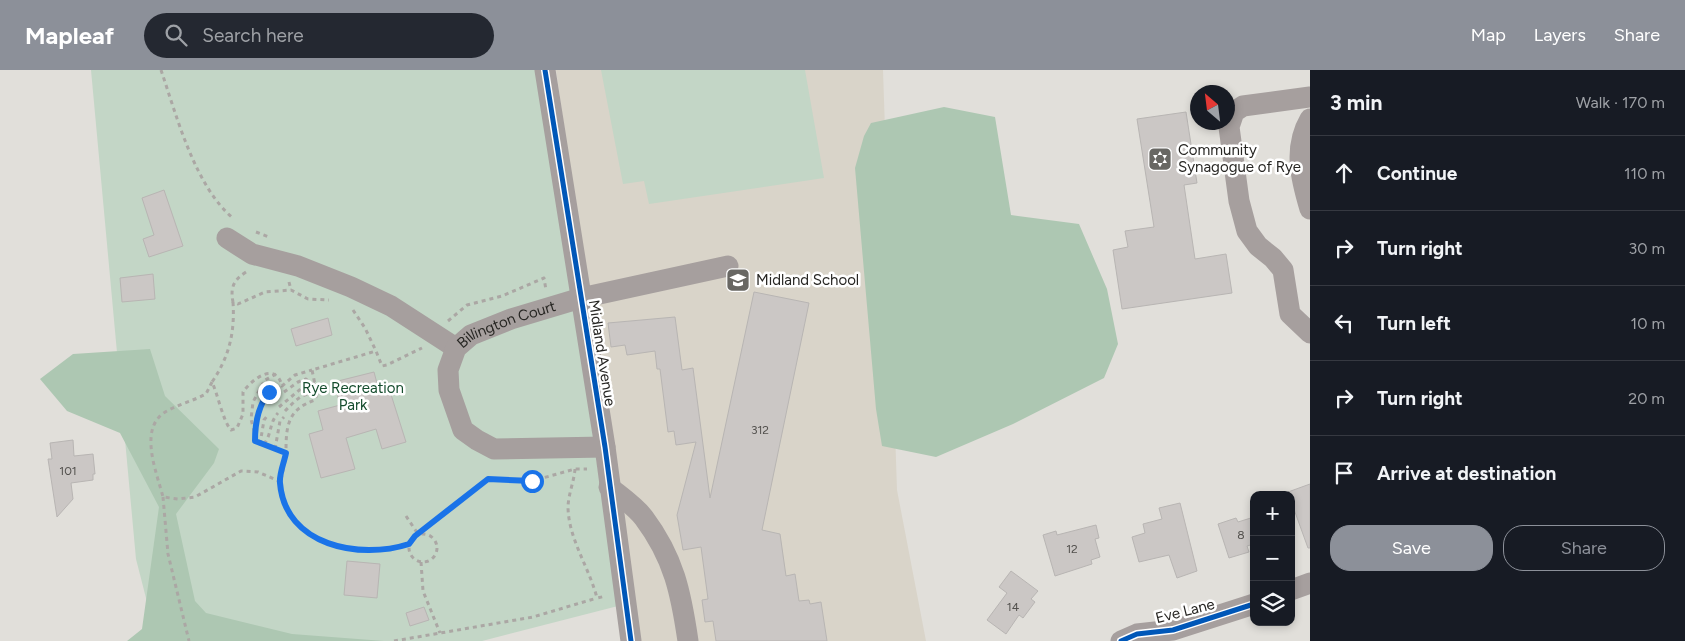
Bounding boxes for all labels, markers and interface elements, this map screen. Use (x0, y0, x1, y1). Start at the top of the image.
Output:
search box (144, 13, 494, 58)
text: Mapleaf (25, 21, 114, 50)
icon: search (162, 21, 190, 49)
text: Search here (202, 24, 304, 47)
text: Map (1471, 24, 1506, 46)
text: Layers (1534, 24, 1586, 46)
text: Share (1614, 24, 1660, 46)
north arrow (1190, 85, 1235, 130)
text: 3 min (1330, 90, 1382, 115)
text: Walk · 170 m (1576, 93, 1665, 112)
place label: Community Synagogue of Rye (1178, 141, 1301, 176)
synagogue icon: Community Synagogue of Rye (1147, 146, 1173, 172)
icon: ahead (1330, 159, 1358, 187)
text: Continue (1377, 162, 1457, 185)
text: 110 m (1624, 164, 1665, 183)
icon: right (1330, 234, 1358, 262)
text: Turn right (1377, 237, 1463, 260)
text: 30 m (1628, 239, 1665, 258)
school or university icon: Midland School (725, 267, 751, 293)
place label: Midland School (756, 271, 859, 289)
street label: Billington Court (453, 297, 558, 352)
street label: Midland Avenue (585, 298, 619, 408)
icon: left (1330, 309, 1358, 337)
text: Turn left (1377, 312, 1451, 335)
text: 10 m (1631, 314, 1665, 333)
park label: Rye Recreation Park (302, 379, 404, 414)
route end (258, 381, 281, 404)
icon: right (1330, 384, 1358, 412)
text: Turn right (1377, 387, 1463, 410)
text: 20 m (1628, 389, 1665, 408)
house number: 312 (751, 423, 769, 437)
icon: arrive (1330, 459, 1358, 487)
text: Arrive at destination (1377, 462, 1556, 485)
house number: 101 (59, 464, 77, 478)
route start (521, 470, 544, 493)
map controls (1250, 491, 1295, 626)
button: + (1250, 491, 1295, 536)
button: Save (1330, 525, 1493, 571)
button: Share (1503, 525, 1665, 571)
house number: 8 (1237, 528, 1245, 542)
button: − (1250, 536, 1295, 581)
house number: 12 (1066, 542, 1078, 556)
button: layers (1250, 581, 1295, 626)
street label: Eve Lane (1154, 595, 1216, 627)
house number: 14 (1007, 600, 1020, 614)

